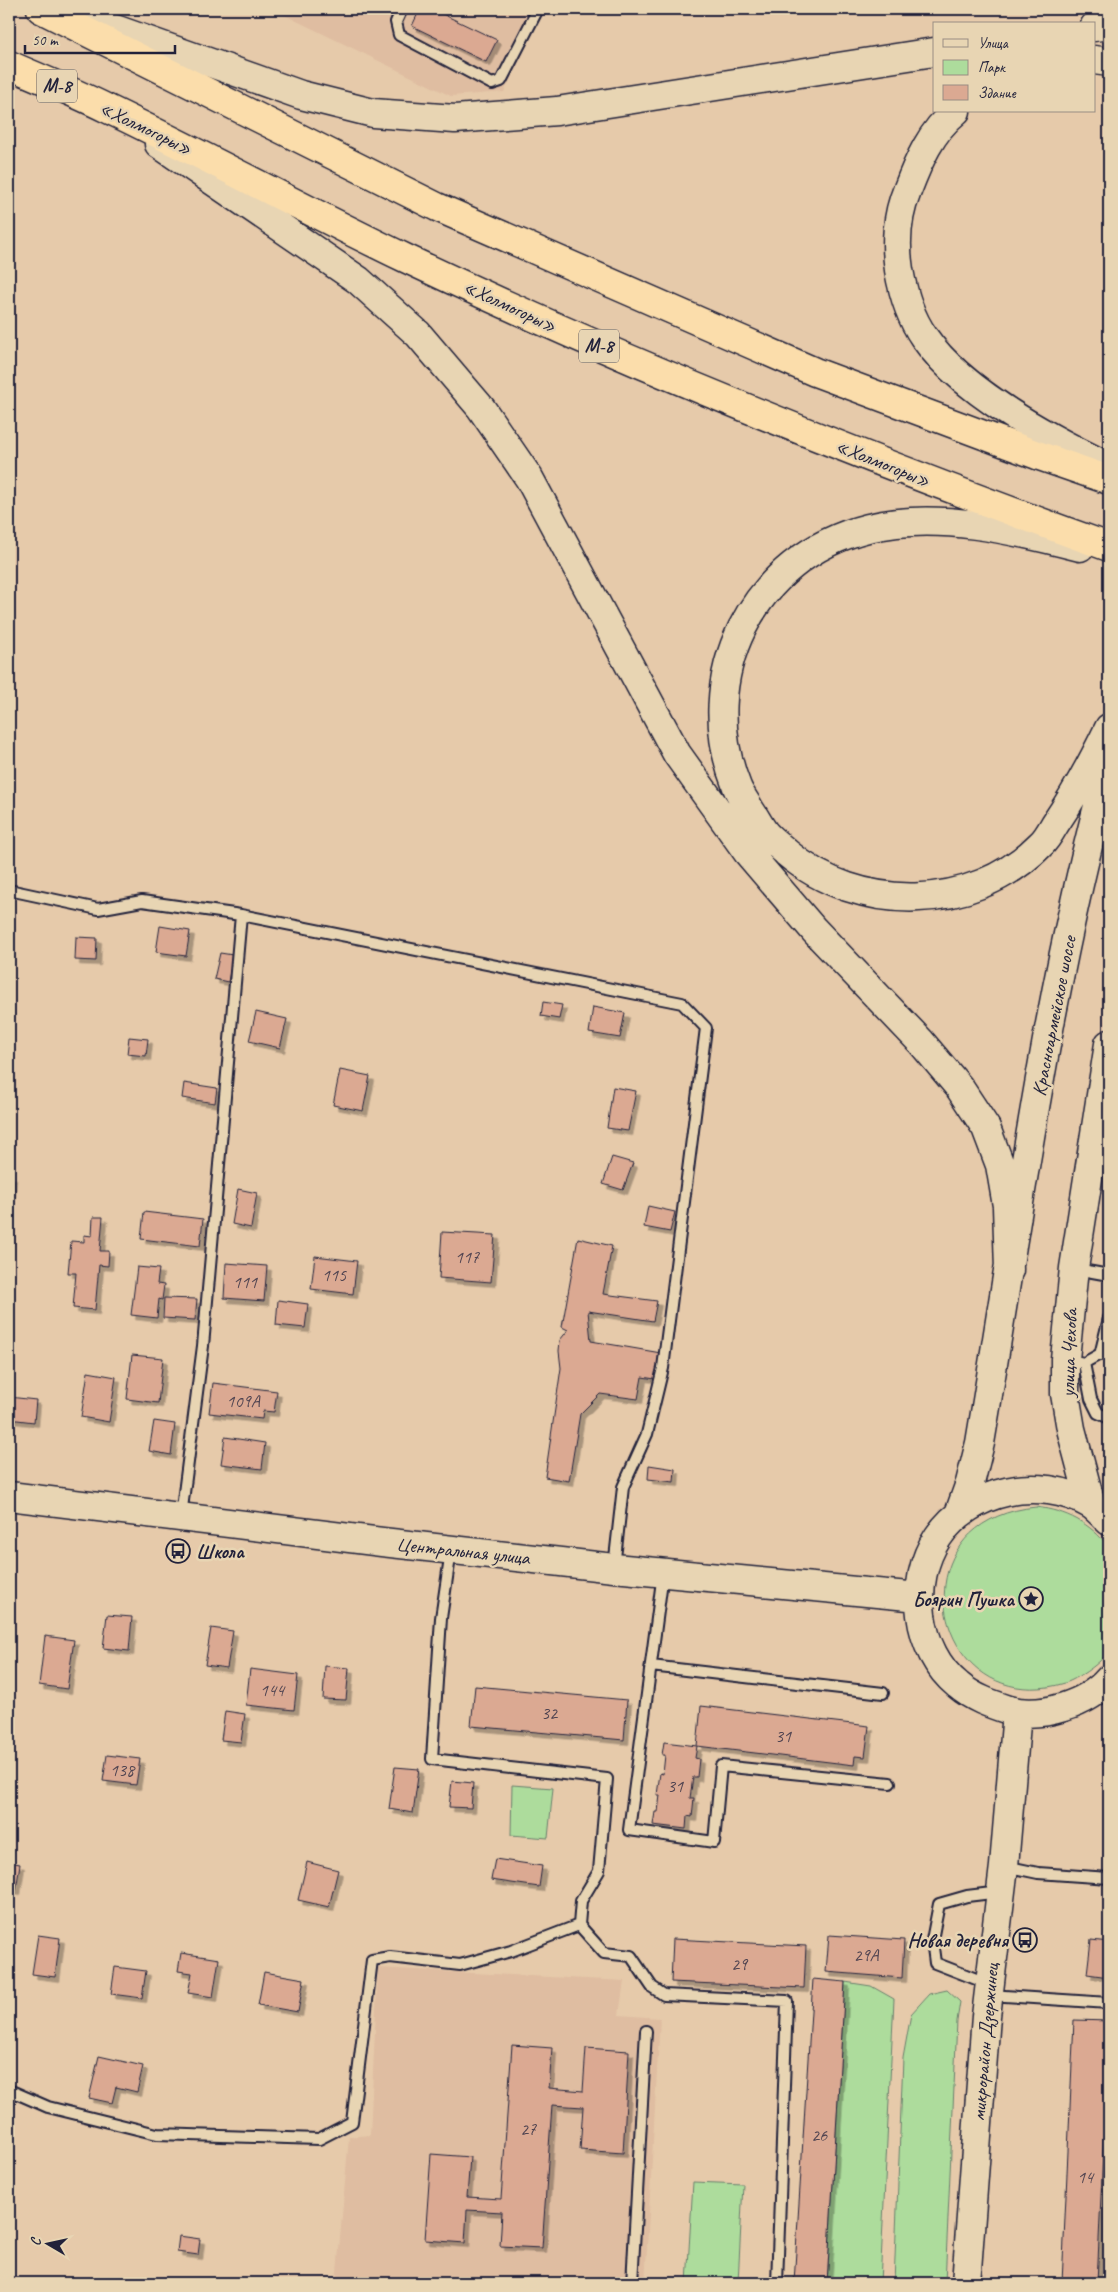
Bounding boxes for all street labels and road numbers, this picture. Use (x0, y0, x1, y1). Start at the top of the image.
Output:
road number: М-8 (37, 70, 77, 102)
street label: «Холмогоры» (96, 95, 196, 161)
street label: «Холмогоры» (460, 274, 560, 338)
road number: М-8 (579, 330, 619, 362)
street label: «Холмогоры» (832, 433, 934, 493)
street label: Красноармейское шоссе (1026, 932, 1082, 1098)
street label: улица Чехова (1055, 1307, 1083, 1399)
street label: Центральная улица (395, 1532, 532, 1571)
street label: микрорайон Дзержинец (966, 1961, 1004, 2122)

